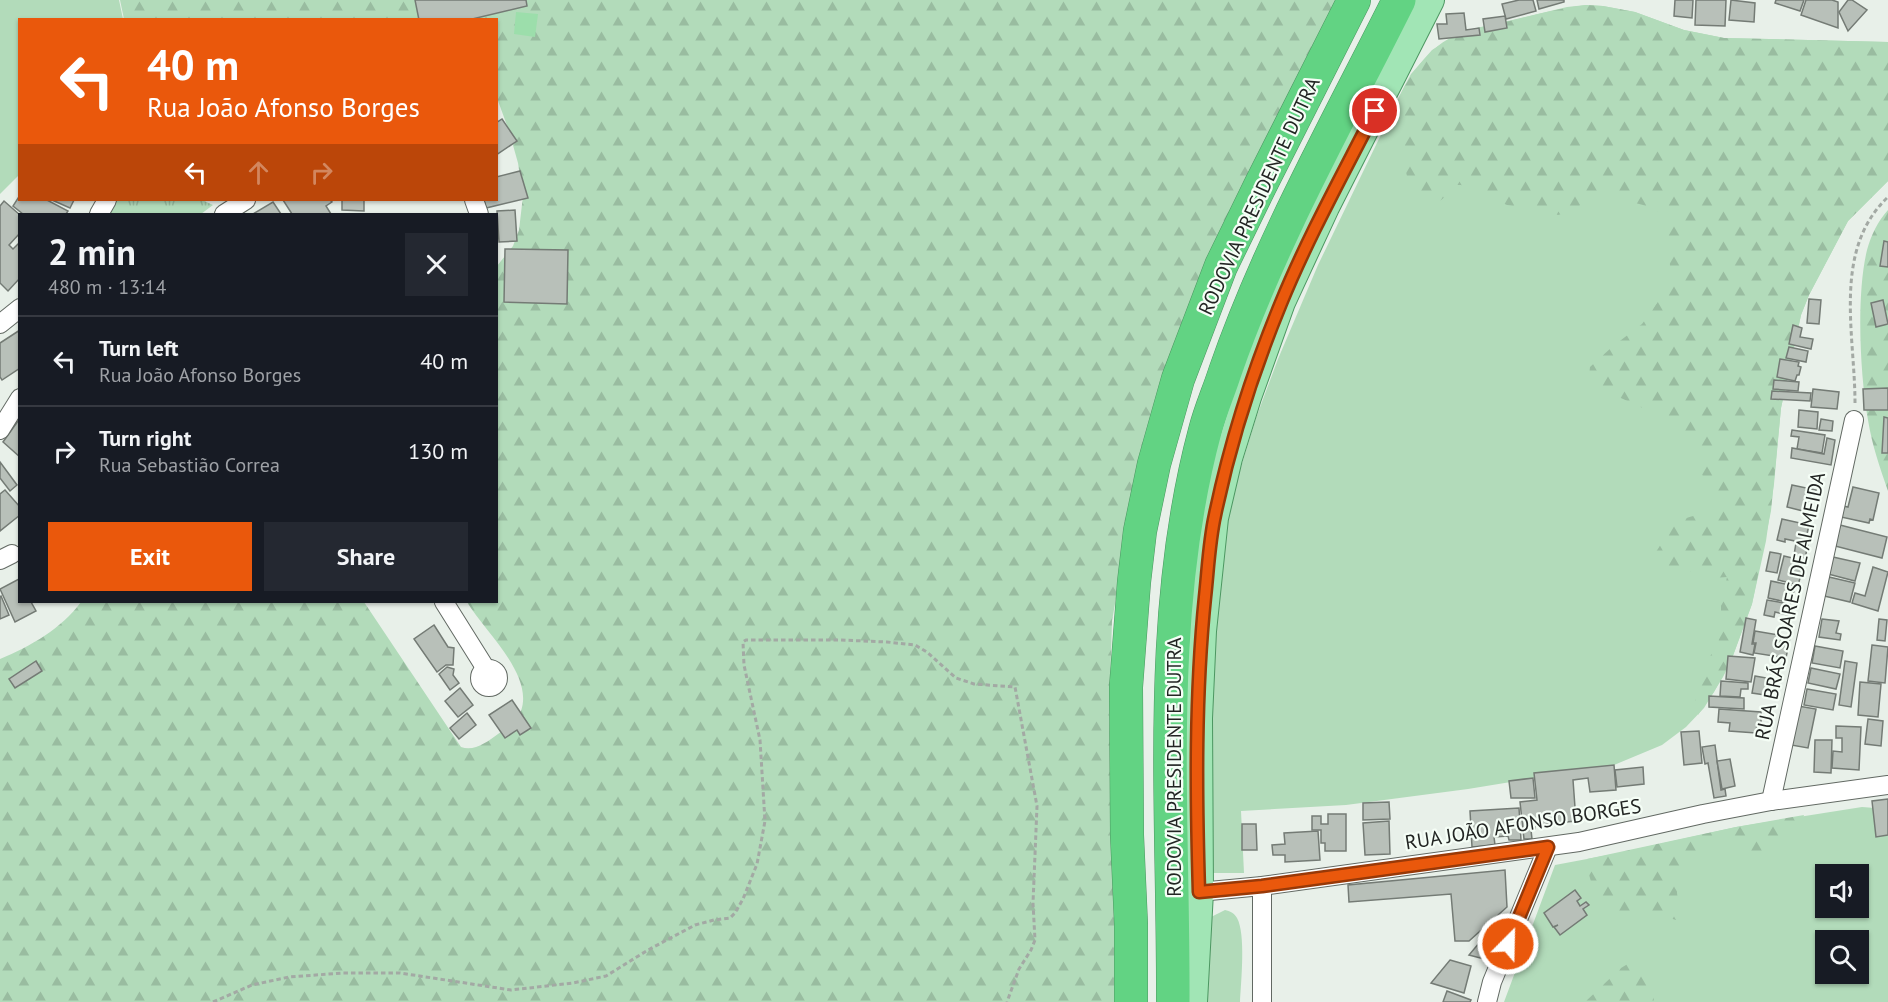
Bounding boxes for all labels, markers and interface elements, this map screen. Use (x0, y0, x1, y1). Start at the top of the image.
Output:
text: 40 m (147, 37, 239, 92)
icon: left (48, 42, 126, 120)
street label: RODOVIA PRESIDENTE DUTRA (1192, 73, 1326, 319)
pin (1349, 85, 1400, 136)
text: Rua João Afonso Borges (147, 90, 420, 124)
icon: arrive (1358, 94, 1391, 127)
icon: left (179, 156, 212, 189)
icon: ahead (242, 156, 275, 189)
icon: right (305, 156, 338, 189)
text: 2 min (48, 228, 136, 275)
button: close (405, 233, 468, 296)
text: 480 m · 13:14 (48, 274, 166, 300)
text: Turn left (99, 334, 179, 362)
icon: left (48, 345, 81, 378)
text: 40 m (420, 347, 468, 375)
text: Rua João Afonso Borges (99, 362, 301, 388)
text: Turn right (99, 424, 191, 452)
icon: right (48, 435, 81, 468)
text: 130 m (408, 437, 468, 465)
text: Rua Sebastião Correa (99, 452, 280, 478)
street label: RUA BRÁS SOARES DE ALMEIDA (1749, 469, 1831, 742)
button: Exit (48, 522, 252, 591)
button: Share (264, 522, 468, 591)
street label: RODOVIA PRESIDENTE DUTRA (1161, 637, 1187, 897)
street label: RUA JOÃO AFONSO BORGES (1403, 793, 1643, 855)
map controls (1815, 864, 1869, 984)
button: sound (1815, 864, 1869, 918)
position arrow (1476, 912, 1540, 976)
button: search (1815, 930, 1869, 984)

